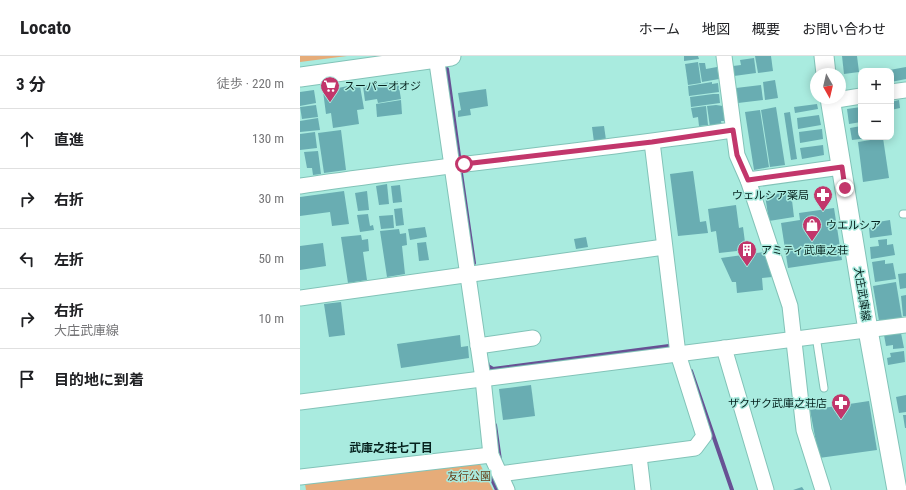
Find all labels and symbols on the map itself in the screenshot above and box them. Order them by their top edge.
north arrow [810,68,846,104]
supermarket icon: スーパーオオジ [319,75,341,103]
place label: スーパーオオジ [344,80,421,93]
route start [455,155,473,173]
route end [836,179,854,197]
pharmacy icon: ウェルシア薬局 [812,184,834,212]
place label: ウェルシア薬局 [732,189,809,202]
shop icon: ウエルシア [801,214,823,242]
place label: ウエルシア [826,219,881,232]
building icon: アミティ武庫之荘 [736,239,758,267]
place label: アミティ武庫之荘 [761,244,848,257]
street label: 大庄武庫線 [851,266,873,322]
pharmacy icon: ザクザク武庫之荘店 [830,392,852,420]
place label: ザクザク武庫之荘店 [728,397,827,410]
district label: 武庫之荘七丁目 [349,441,433,455]
park label: 友行公園 [447,470,491,483]

